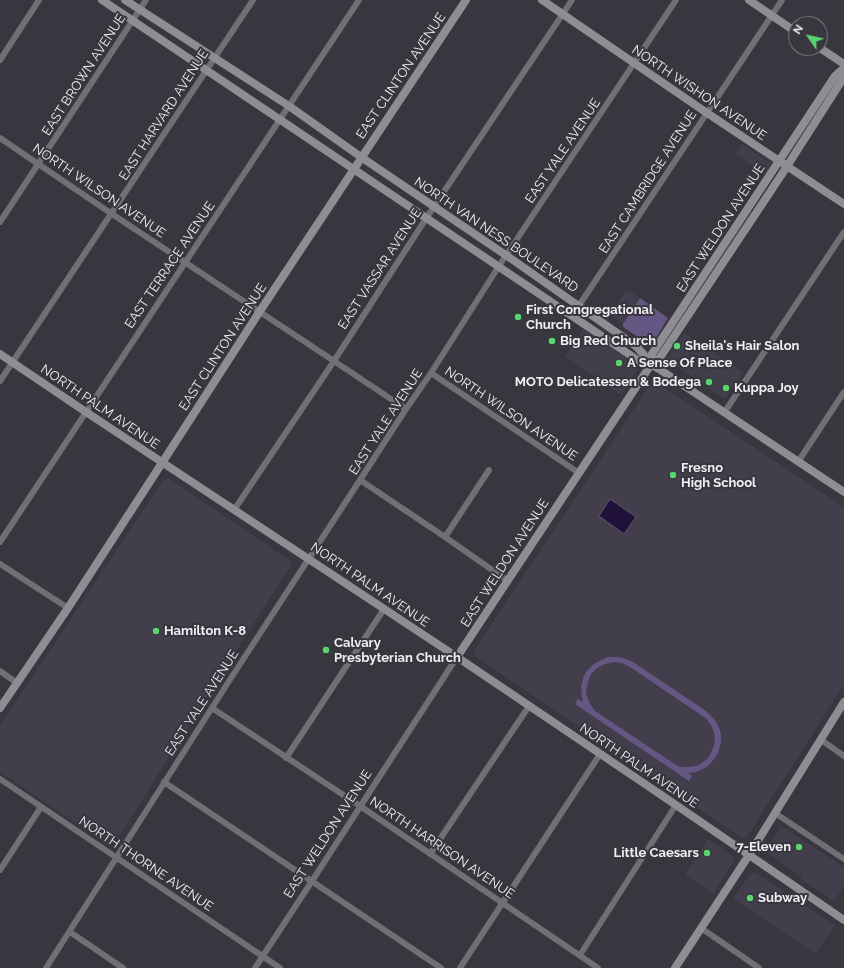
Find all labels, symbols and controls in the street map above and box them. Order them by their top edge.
street label: EAST CLINTON AVENUE [353,10,449,142]
street label: EAST BROWN AVENUE [39,11,129,139]
north arrow [788,16,828,56]
text: N [791,22,806,37]
street label: NORTH WISHON AVENUE [629,42,769,144]
street label: EAST HARVARD AVENUE [116,47,212,183]
street label: EAST YALE AVENUE [522,96,604,206]
street label: EAST CAMBRIDGE AVENUE [596,108,700,256]
street label: NORTH WILSON AVENUE [30,141,168,241]
street label: EAST WELDON AVENUE [674,161,768,295]
street label: NORTH VAN NESS BOULEVARD [411,174,581,296]
street label: EAST TERRACE AVENUE [122,199,218,331]
street label: EAST VASSAR AVENUE [335,206,425,332]
street label: EAST CLINTON AVENUE [176,280,270,414]
place label: First Congregational Church [526,302,653,333]
marker: First Congregational Church [513,312,523,322]
place label: Big Red Church [560,333,656,349]
marker: Big Red Church [547,336,557,346]
place label: Sheila's Hair Salon [685,338,799,354]
marker: Sheila's Hair Salon [672,341,682,351]
place label: A Sense Of Place [627,355,732,371]
marker: A Sense Of Place [614,358,624,368]
street label: NORTH PALM AVENUE [38,361,162,453]
street label: NORTH WILSON AVENUE [442,364,580,464]
street label: EAST YALE AVENUE [346,366,426,478]
place label: MOTO Delicatessen & Bodega [515,374,701,390]
marker: MOTO Delicatessen & Bodega [704,377,714,387]
place label: Kuppa Joy [734,380,799,396]
marker: Kuppa Joy [721,383,731,393]
place label: Fresno High School [681,460,756,491]
marker: Fresno High School [668,470,678,480]
street label: EAST WELDON AVENUE [458,496,552,630]
street label: NORTH PALM AVENUE [308,539,432,631]
place label: Hamilton K-8 [164,623,246,639]
marker: Hamilton K-8 [151,626,161,636]
place label: Calvary Presbyterian Church [334,635,461,666]
marker: Calvary Presbyterian Church [321,645,331,655]
street label: EAST YALE AVENUE [162,647,242,759]
street label: NORTH PALM AVENUE [577,720,701,812]
street label: EAST WELDON AVENUE [281,767,375,901]
street label: NORTH HARRISON AVENUE [367,794,517,902]
street label: NORTH THORNE AVENUE [76,813,216,915]
place label: 7-Eleven [736,839,791,855]
marker: 7-Eleven [794,842,804,852]
place label: Little Caesars [614,845,699,861]
marker: Little Caesars [702,848,712,858]
place label: Subway [758,890,807,906]
marker: Subway [745,893,755,903]

